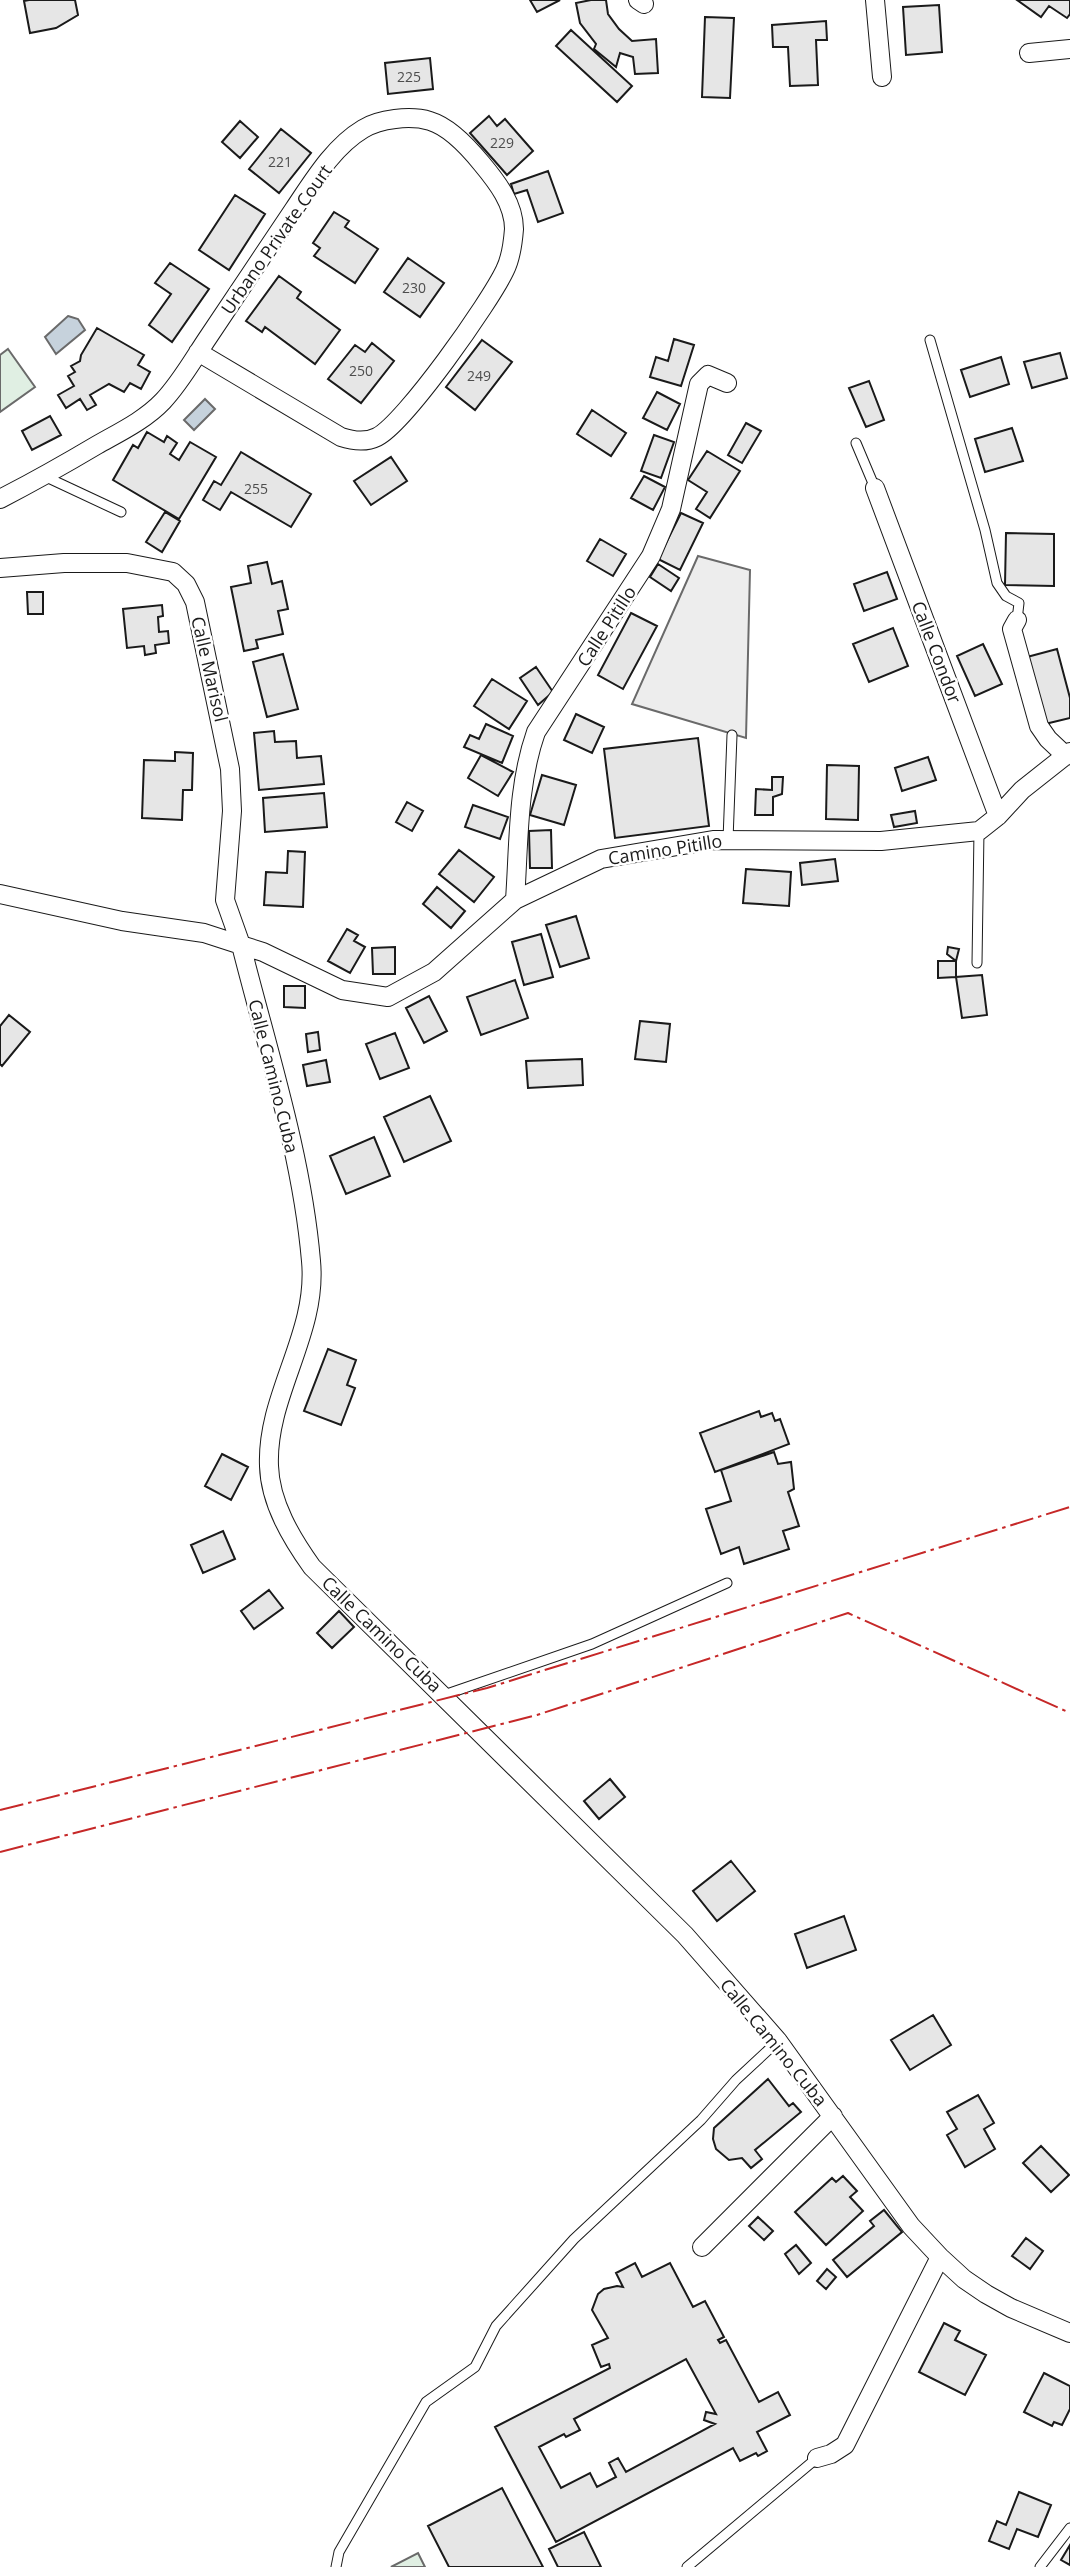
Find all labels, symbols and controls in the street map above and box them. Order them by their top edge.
house number: 225 [397,67,421,86]
house number: 229 [490,133,514,152]
house number: 221 [268,152,292,171]
street label: Urbano Private Court [215,159,337,319]
house number: 230 [402,278,426,297]
house number: 250 [349,361,373,380]
house number: 249 [467,366,491,385]
house number: 255 [244,479,268,498]
street label: Calle Pitillo [571,581,641,671]
street label: Calle Condor [907,597,968,707]
street label: Calle Marisol [186,614,234,724]
street label: Camino Pitillo [606,828,724,870]
street label: Calle Camino Cuba [243,997,305,1155]
street label: Calle Camino Cuba [317,1571,447,1697]
street label: Calle Camino Cuba [715,1973,833,2111]

